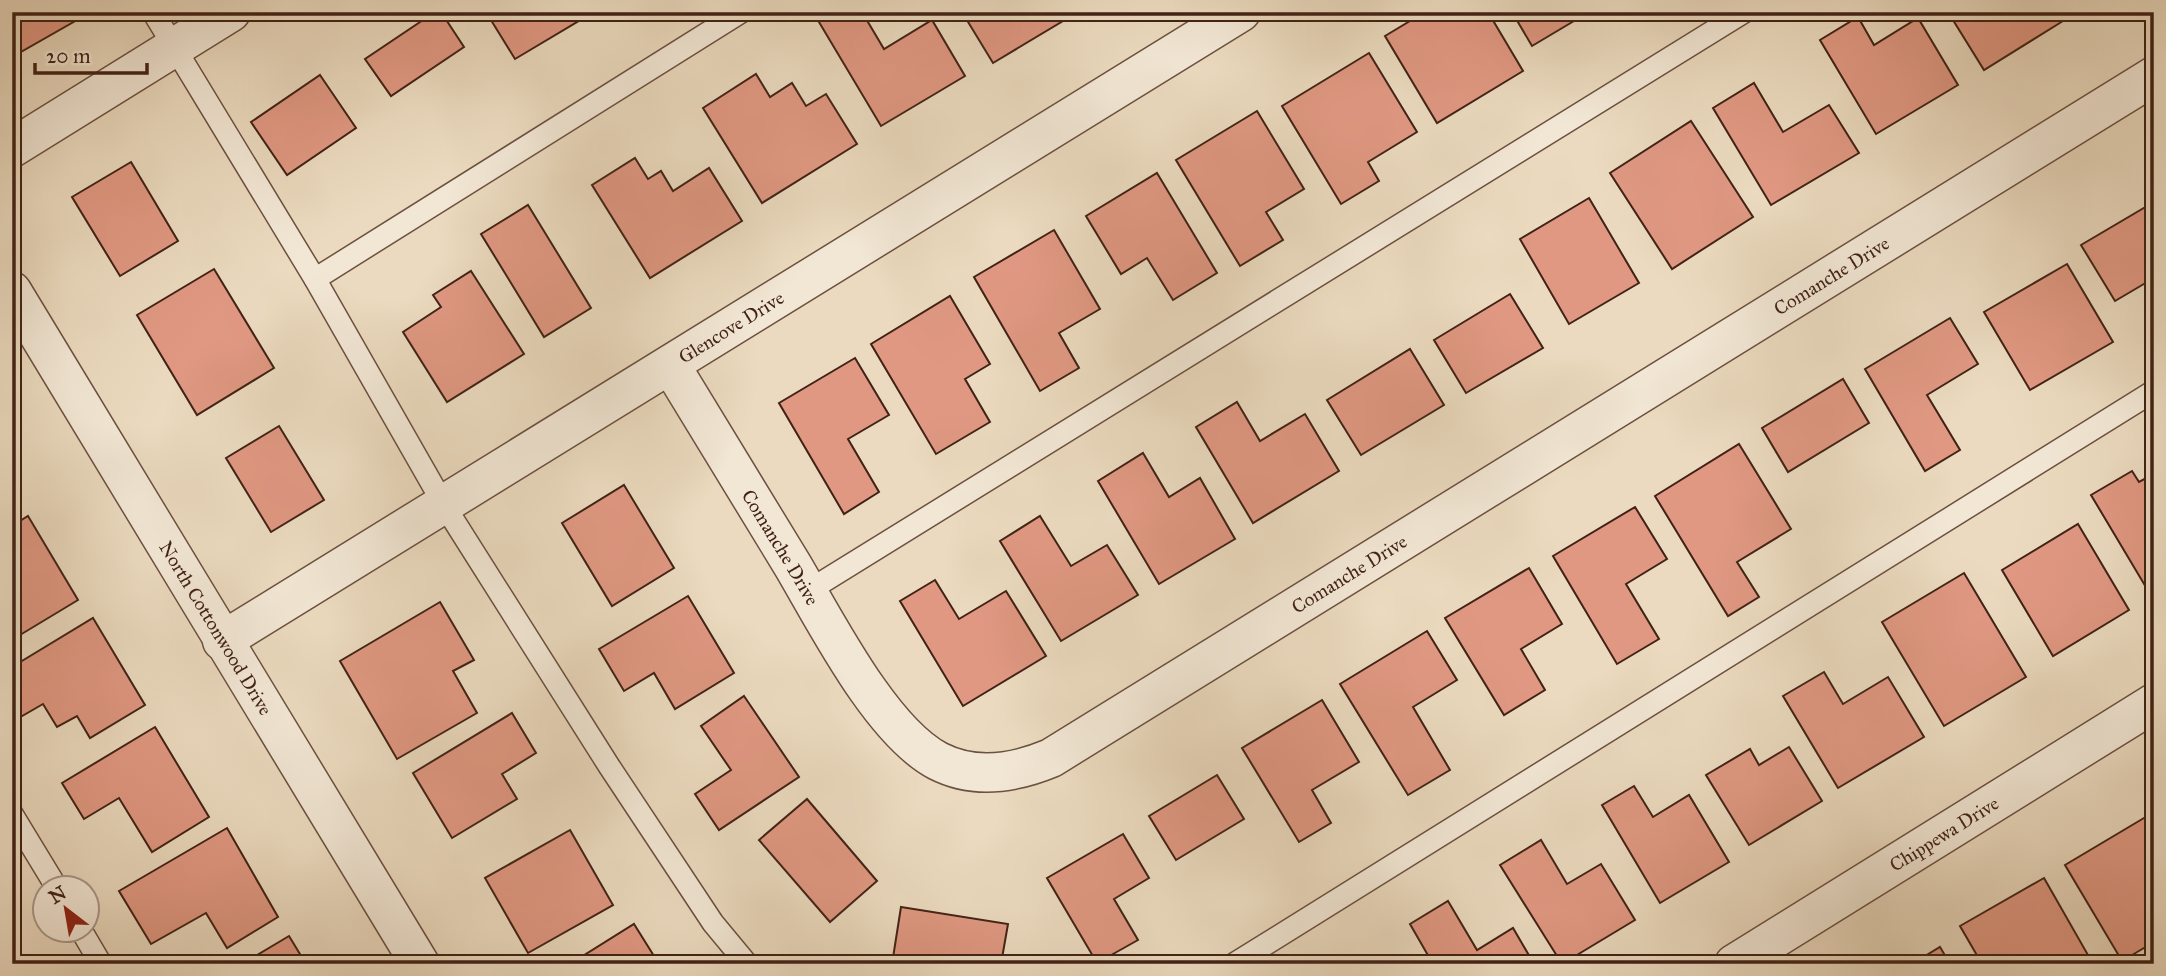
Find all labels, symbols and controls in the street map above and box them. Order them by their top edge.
scale bar [35,32,147,76]
text: 20 m [46,43,91,69]
street label: Comanche Drive [1769,231,1893,320]
street label: Glencove Drive [674,286,788,368]
street label: Comanche Drive [737,485,824,609]
street label: Comanche Drive [1287,529,1411,618]
street label: North Cottonwood Drive [155,537,278,719]
street label: Chippewa Drive [1885,791,2003,876]
north arrow [32,874,102,944]
text: N [45,881,70,909]

